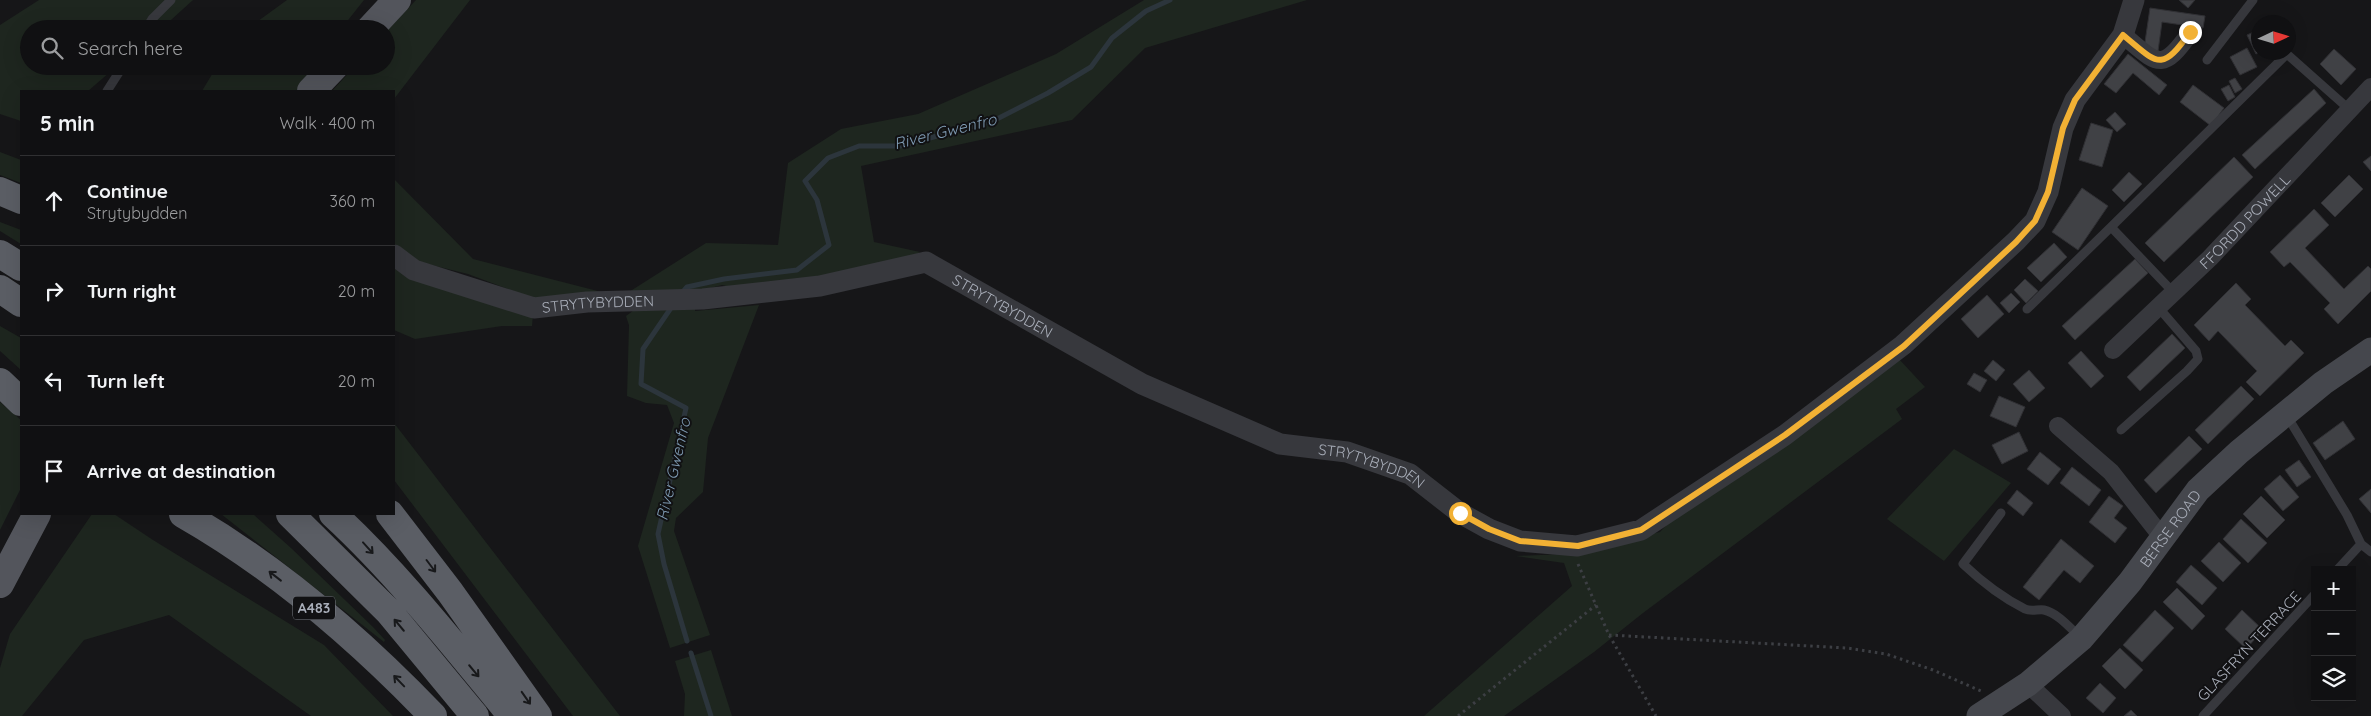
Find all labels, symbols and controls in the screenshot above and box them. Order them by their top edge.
north arrow [2251,15,2296,60]
search box [20,20,395,75]
route end [2179,21,2202,44]
icon: search [38,34,66,62]
text: Search here [78,36,183,60]
water label: River Gwenfro [892,108,1000,153]
text: 5 min [40,110,95,136]
text: Walk · 400 m [279,113,375,133]
street label: FFORDD POWELL [2195,170,2294,273]
text: Continue [87,179,168,203]
icon: ahead [40,187,68,215]
text: 360 m [330,191,375,211]
text: Strytybydden [87,203,188,223]
street label: STRYTYBYDDEN [949,270,1056,341]
icon: right [40,277,68,305]
text: Turn right [87,279,176,303]
text: 20 m [338,281,375,301]
street label: STRYTYBYDDEN [541,291,654,317]
icon: left [40,367,68,395]
text: Turn left [87,369,165,393]
text: 20 m [338,371,375,391]
water label: River Gwenfro [651,414,695,522]
street label: STRYTYBYDDEN [1317,439,1429,492]
icon: arrive [40,457,68,485]
text: Arrive at destination [87,459,276,483]
street label: BERSE ROAD [2135,486,2205,571]
route start [1449,502,1472,525]
one-way arrow [362,541,374,554]
one-way arrow [425,559,436,572]
map controls [2311,566,2356,701]
button: + [2311,566,2356,611]
one-way arrow [269,571,282,582]
street label: GLASFRYN TERRACE [2193,587,2305,705]
road number: A483 [293,596,335,620]
button: − [2311,611,2356,656]
one-way arrow [394,618,405,631]
button: layers [2311,656,2356,701]
one-way arrow [469,664,480,677]
one-way arrow [393,675,405,687]
one-way arrow [521,691,531,705]

